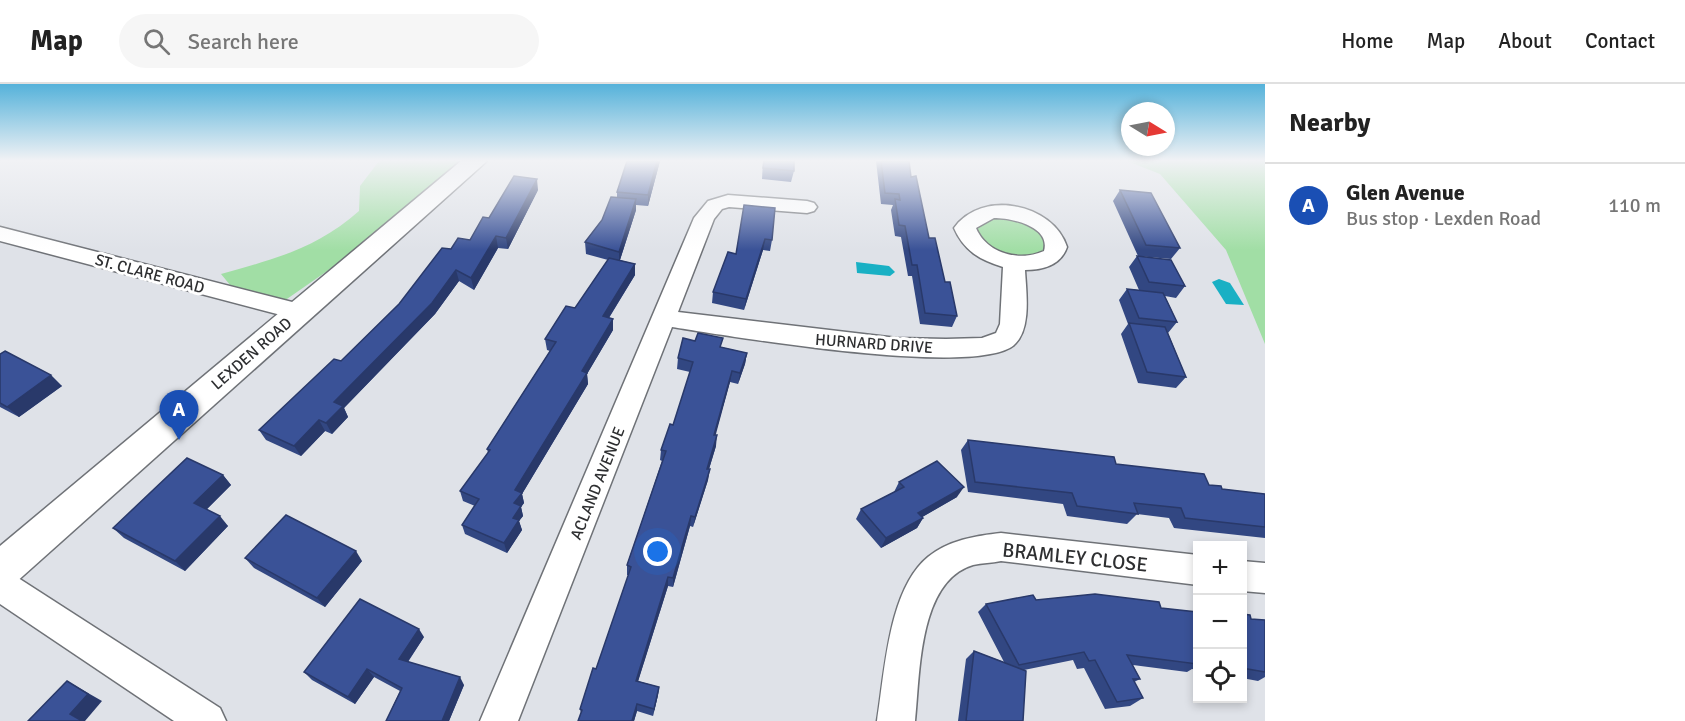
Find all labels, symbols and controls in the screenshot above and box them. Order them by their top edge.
search box [119,14,539,68]
text: Map [30,24,83,58]
icon: search [140,25,173,58]
text: Search here [188,28,299,55]
text: Home [1341,28,1394,54]
text: Map [1427,28,1465,54]
text: About [1498,28,1552,54]
text: Contact [1585,28,1655,54]
north arrow [1121,102,1175,156]
text: Nearby [1289,107,1370,139]
text: Glen Avenue [1346,179,1465,206]
text: A [1302,193,1315,218]
text: 110 m [1608,193,1661,218]
text: Bus stop · Lexden Road [1346,206,1541,231]
street label: ST. CLARE ROAD [93,250,207,298]
street label: LEXDEN ROAD [207,313,296,394]
street label: HURNARD DRIVE [814,330,934,358]
pin: A [160,390,198,440]
street label: ACLAND AVENUE [566,424,630,543]
your location [643,537,672,566]
street label: BRAMLEY CLOSE [1001,537,1149,578]
map controls [1193,541,1247,703]
button: + [1193,541,1247,595]
button: − [1193,595,1247,649]
button: locate [1193,649,1247,703]

